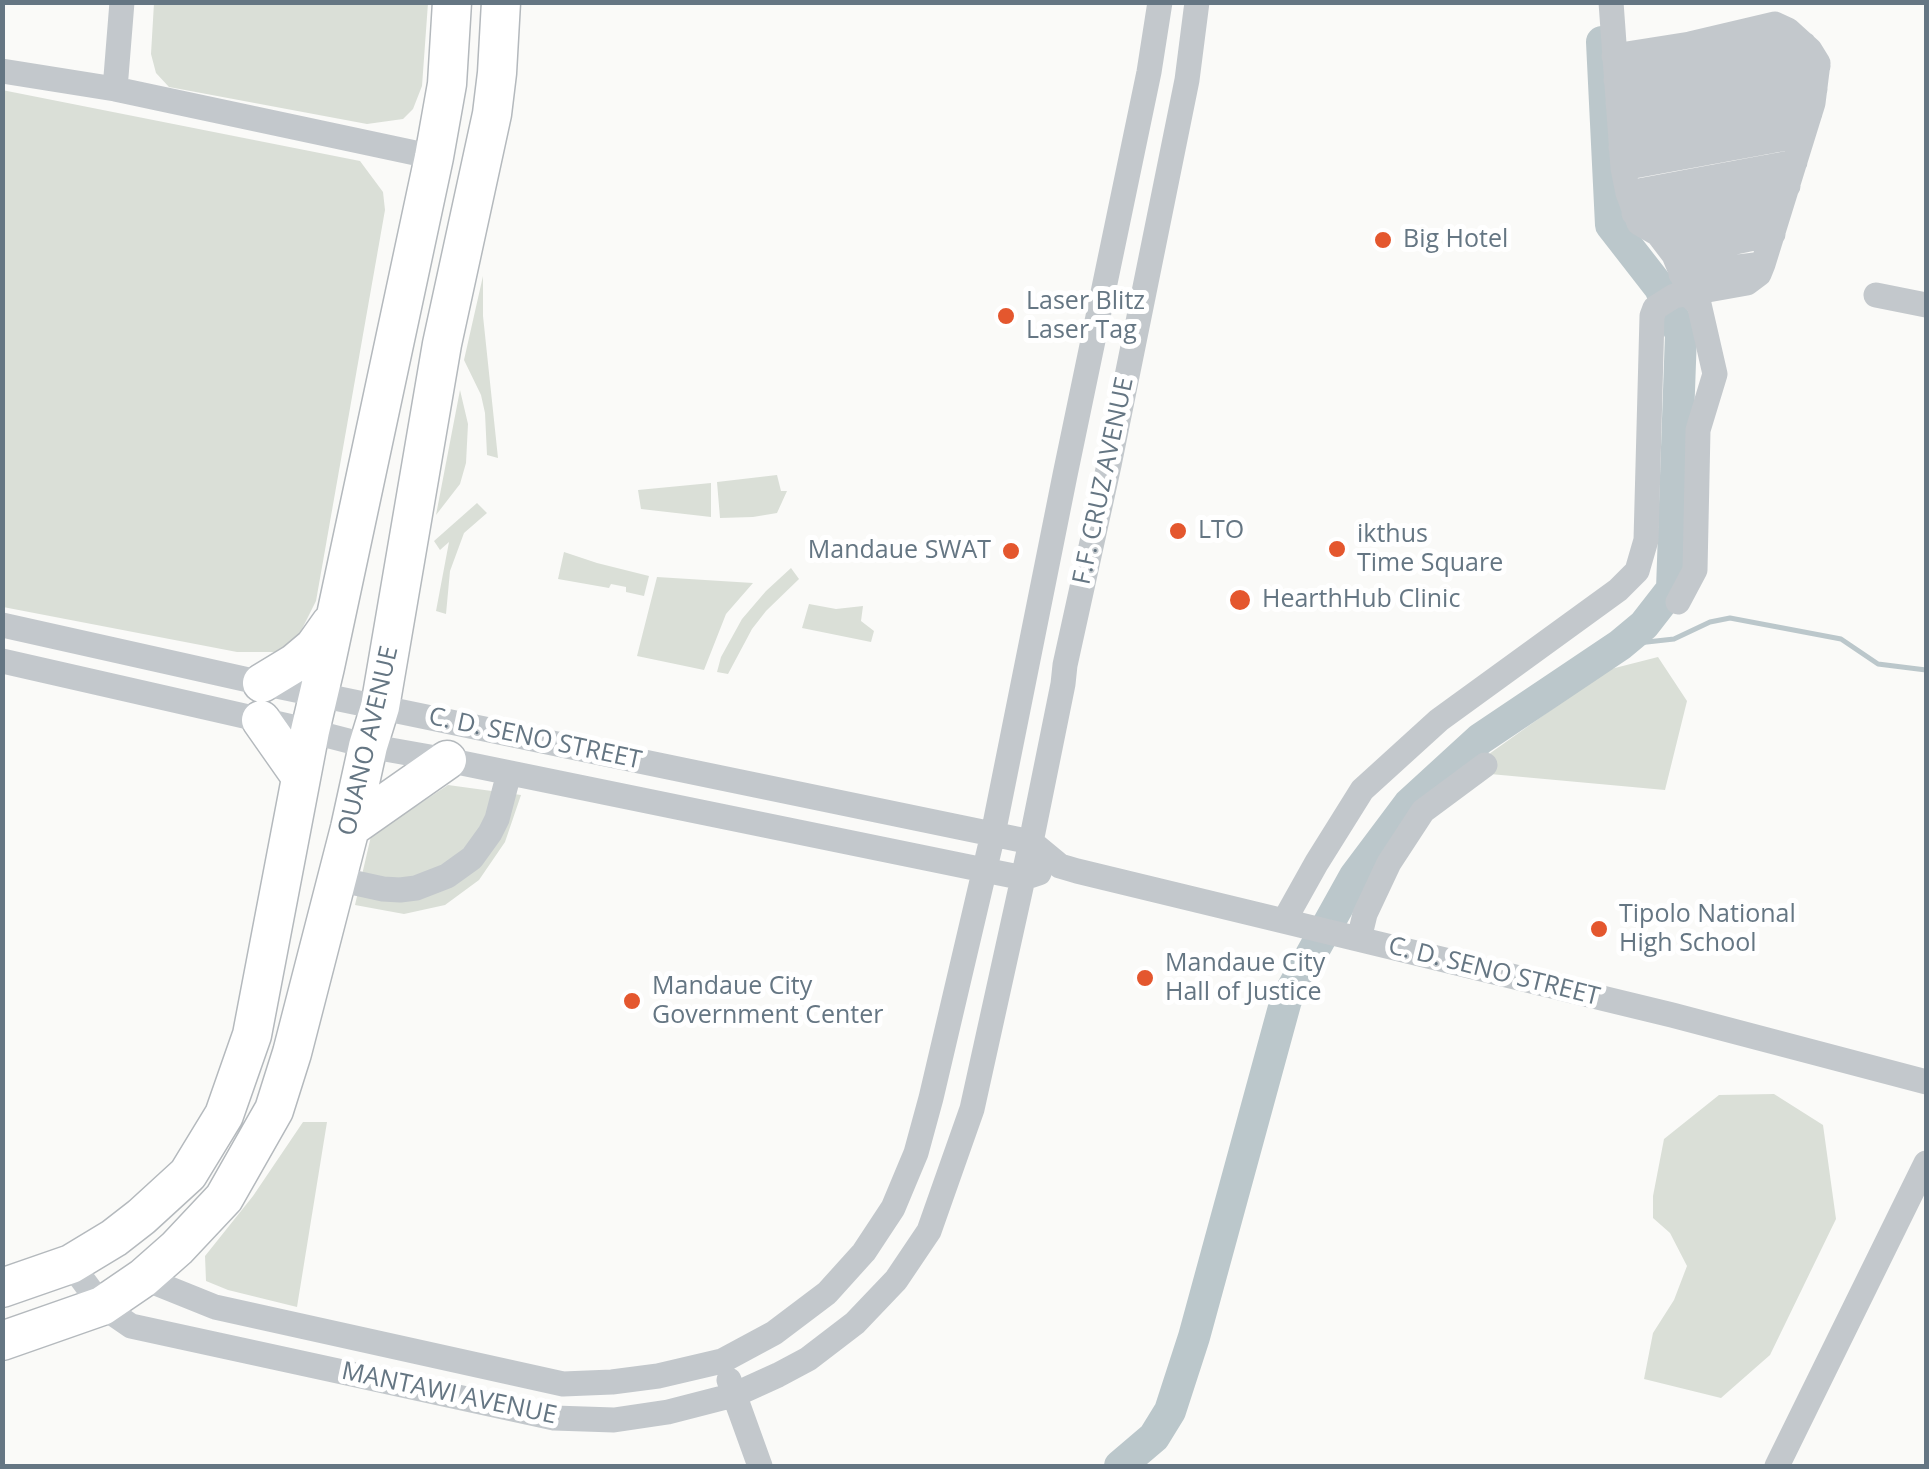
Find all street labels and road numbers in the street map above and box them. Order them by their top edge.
street label: F.F. CRUZ AVENUE [1067,375,1141,587]
street label: OUANO AVENUE [333,643,405,839]
street label: C. D. SENO STREET [426,702,644,776]
street label: C. D. SENO STREET [1385,931,1603,1013]
street label: MANTAWI AVENUE [339,1357,559,1431]

